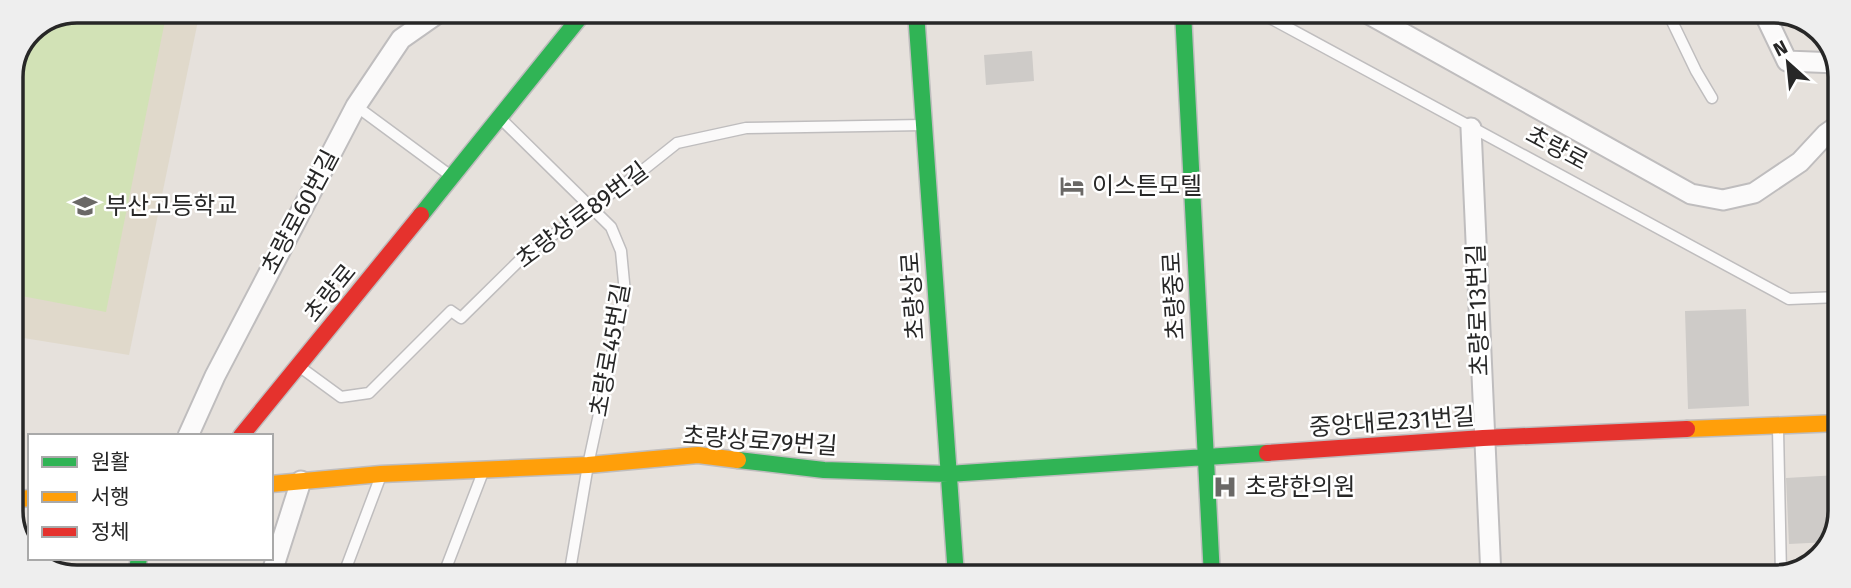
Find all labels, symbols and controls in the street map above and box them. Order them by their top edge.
north arrow [1753,28,1823,98]
text: N [1770,35,1791,61]
street label: 초량로 [1521,120,1593,176]
street label: 초량로60번길 [256,145,344,279]
street label: 초량상로89번길 [511,156,653,274]
hotel icon: 이스튼모텔 [1058,172,1086,200]
place label: 이스튼모텔 [1092,172,1202,200]
school or university icon: 부산고등학교 [71,192,99,220]
place label: 부산고등학교 [105,192,237,220]
street label: 초량로13번길 [1462,243,1494,377]
street label: 초량상로 [896,251,930,341]
street label: 초량중로 [1158,251,1190,341]
street label: 초량로 [298,258,362,328]
street label: 초량로45번길 [584,281,636,419]
street label: 중앙대로231번길 [1308,402,1476,442]
street label: 초량상로79번길 [682,422,838,460]
legend [28,434,273,560]
text: 원활 [91,449,130,475]
hospital icon: 초량한의원 [1211,473,1239,501]
place label: 초량한의원 [1245,473,1355,501]
text: 서행 [91,484,130,510]
text: 정체 [91,519,130,545]

